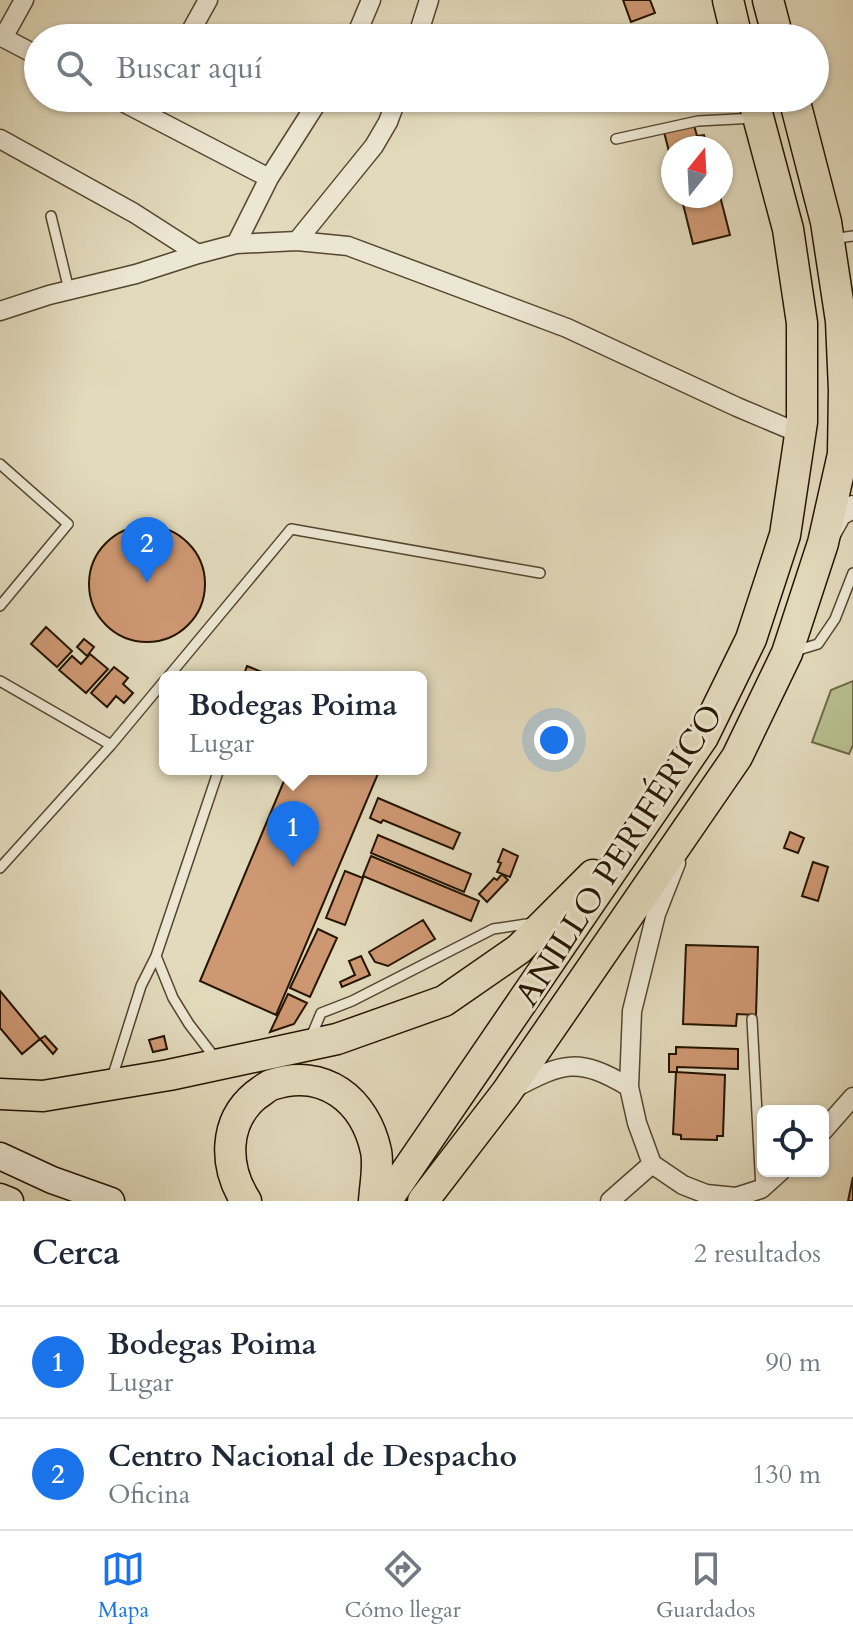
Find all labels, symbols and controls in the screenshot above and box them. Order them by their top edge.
search box [24,24,829,112]
icon: search [52,46,96,90]
text: Buscar aquí [116,48,262,89]
north arrow [661,136,733,208]
pin: 2 [121,517,173,583]
popup [159,671,427,775]
text: Bodegas Poima [189,685,397,726]
street label: ANILLO PERIFÉRICO [504,695,734,1015]
your location [534,720,574,760]
text: Lugar [189,726,254,761]
pin: 1 [267,801,319,867]
map controls [757,1105,829,1177]
button: locate [757,1105,829,1177]
text: Cerca [32,1230,120,1276]
text: 2 resultados [694,1236,821,1271]
text: Bodegas Poima [108,1324,317,1365]
text: 1 [51,1345,65,1380]
text: 90 m [765,1345,821,1380]
text: Lugar [108,1365,173,1400]
text: Centro Nacional de Despacho [108,1436,517,1477]
text: 2 [51,1457,65,1492]
text: 130 m [752,1457,821,1492]
text: Oficina [108,1477,190,1512]
tab: Mapa [98,1547,149,1625]
tab: Cómo llegar [345,1547,461,1625]
tab: Guardados [656,1547,755,1625]

